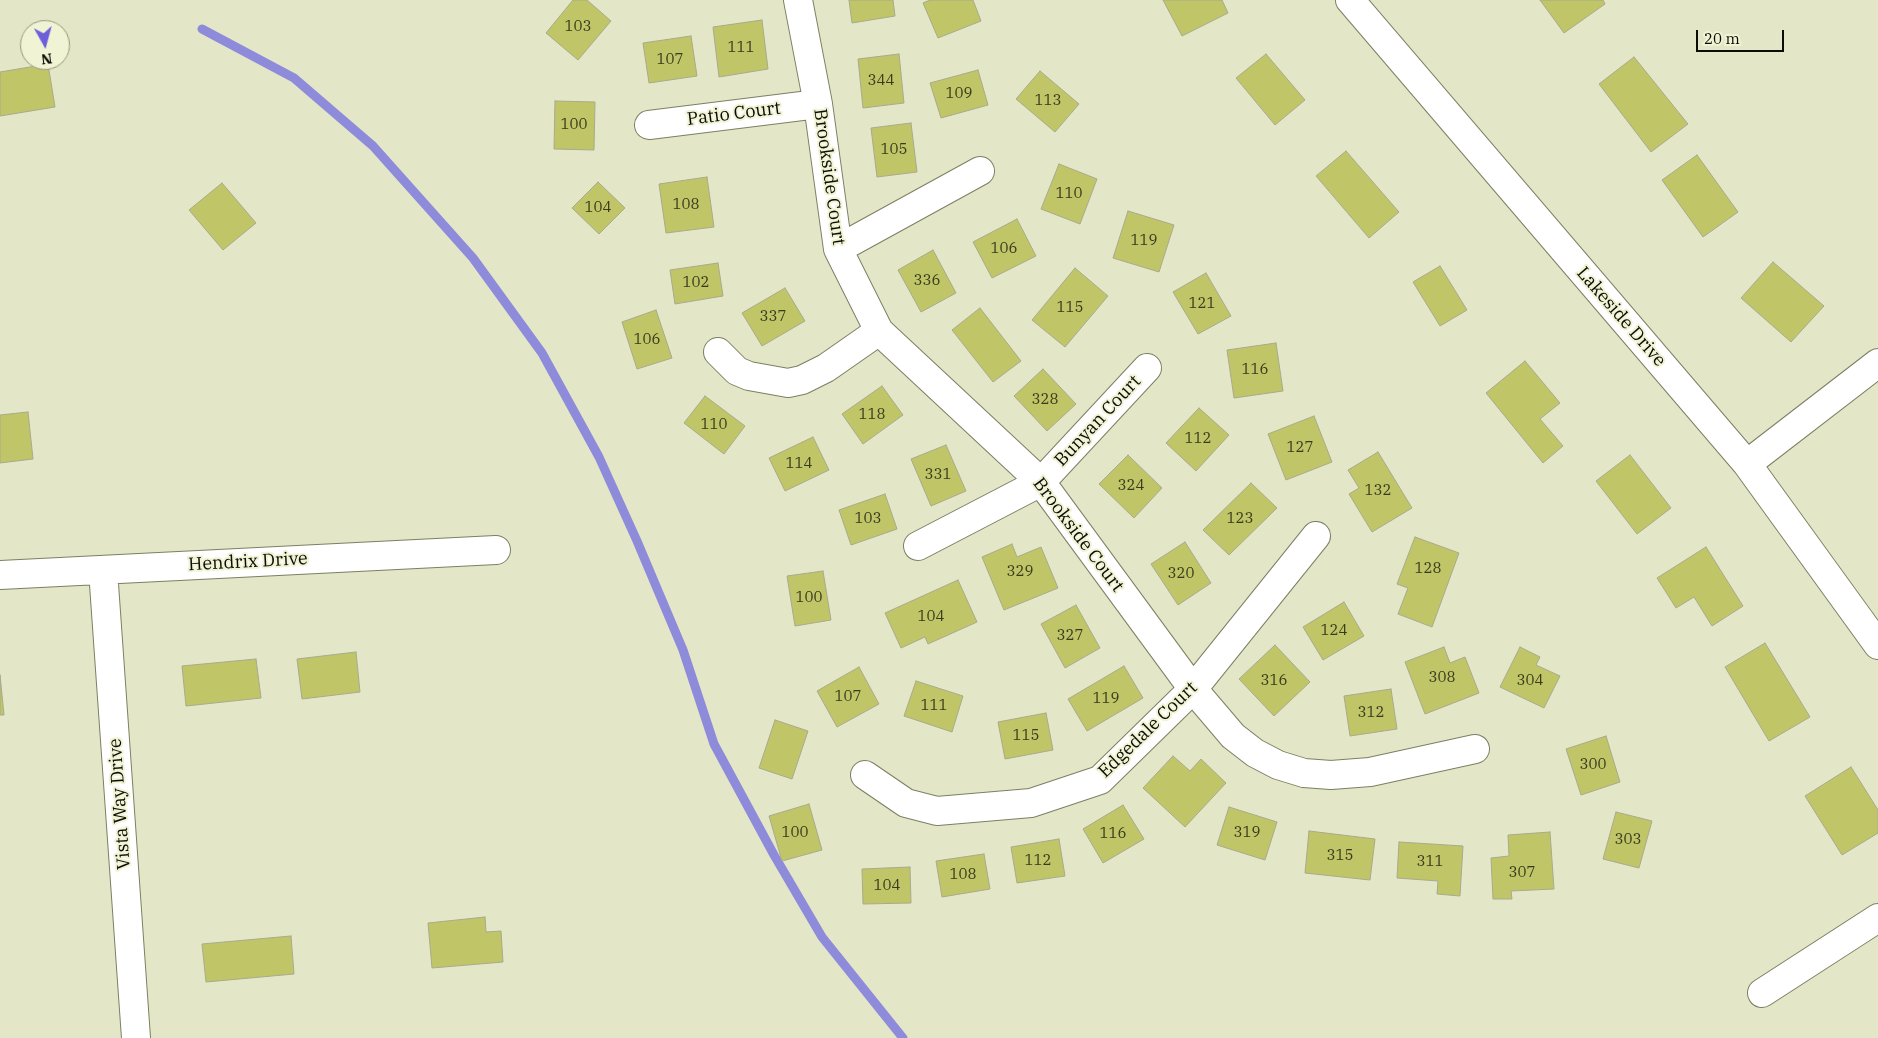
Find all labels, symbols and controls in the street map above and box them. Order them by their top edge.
house number: 103 [565,18,591,36]
north arrow [20,20,70,70]
scale bar [1698,20,1786,52]
text: 20 m [1704,29,1740,48]
house number: 111 [728,39,754,57]
text: N [40,49,53,69]
house number: 107 [657,51,683,69]
house number: 344 [868,72,894,90]
house number: 109 [946,85,972,103]
house number: 113 [1035,92,1061,110]
street label: Patio Court [686,98,782,130]
street label: Brookside Court [809,107,849,247]
house number: 100 [561,116,587,134]
house number: 105 [881,141,907,159]
house number: 110 [1056,185,1082,203]
house number: 108 [673,196,699,214]
house number: 104 [585,199,611,217]
house number: 119 [1131,232,1157,250]
house number: 106 [991,240,1017,258]
street label: Lakeside Drive [1572,263,1670,371]
house number: 336 [914,272,940,290]
house number: 102 [683,274,709,292]
house number: 121 [1189,295,1215,313]
house number: 115 [1057,299,1083,317]
house number: 337 [760,308,786,326]
house number: 106 [634,331,660,349]
house number: 116 [1242,361,1268,379]
street label: Bunyan Court [1050,371,1146,471]
house number: 328 [1032,391,1058,409]
house number: 118 [859,406,885,424]
house number: 110 [701,416,727,434]
house number: 112 [1185,430,1211,448]
house number: 127 [1287,439,1313,457]
house number: 114 [786,455,812,473]
house number: 331 [925,466,951,484]
street label: Brookside Court [1028,474,1128,596]
house number: 324 [1118,477,1144,495]
house number: 132 [1365,482,1391,500]
house number: 103 [855,510,881,528]
house number: 123 [1227,510,1253,528]
street label: Hendrix Drive [188,548,308,576]
house number: 128 [1415,560,1441,578]
house number: 329 [1007,563,1033,581]
house number: 320 [1168,565,1194,583]
house number: 100 [796,589,822,607]
house number: 104 [918,608,944,626]
house number: 124 [1321,622,1347,640]
house number: 327 [1057,627,1083,645]
house number: 308 [1429,669,1455,687]
house number: 316 [1261,672,1287,690]
house number: 304 [1517,672,1543,690]
street label: Edgedale Court [1094,677,1202,783]
house number: 107 [835,688,861,706]
house number: 119 [1093,690,1119,708]
house number: 111 [921,697,947,715]
house number: 312 [1358,704,1384,722]
house number: 115 [1013,727,1039,745]
street label: Vista Way Drive [105,738,135,870]
house number: 300 [1580,756,1606,774]
house number: 100 [782,824,808,842]
house number: 319 [1234,824,1260,842]
house number: 116 [1100,825,1126,843]
house number: 303 [1615,831,1641,849]
house number: 315 [1327,847,1353,865]
house number: 112 [1025,852,1051,870]
house number: 311 [1417,853,1443,871]
house number: 307 [1509,864,1535,882]
house number: 108 [950,866,976,884]
house number: 104 [874,877,900,895]

